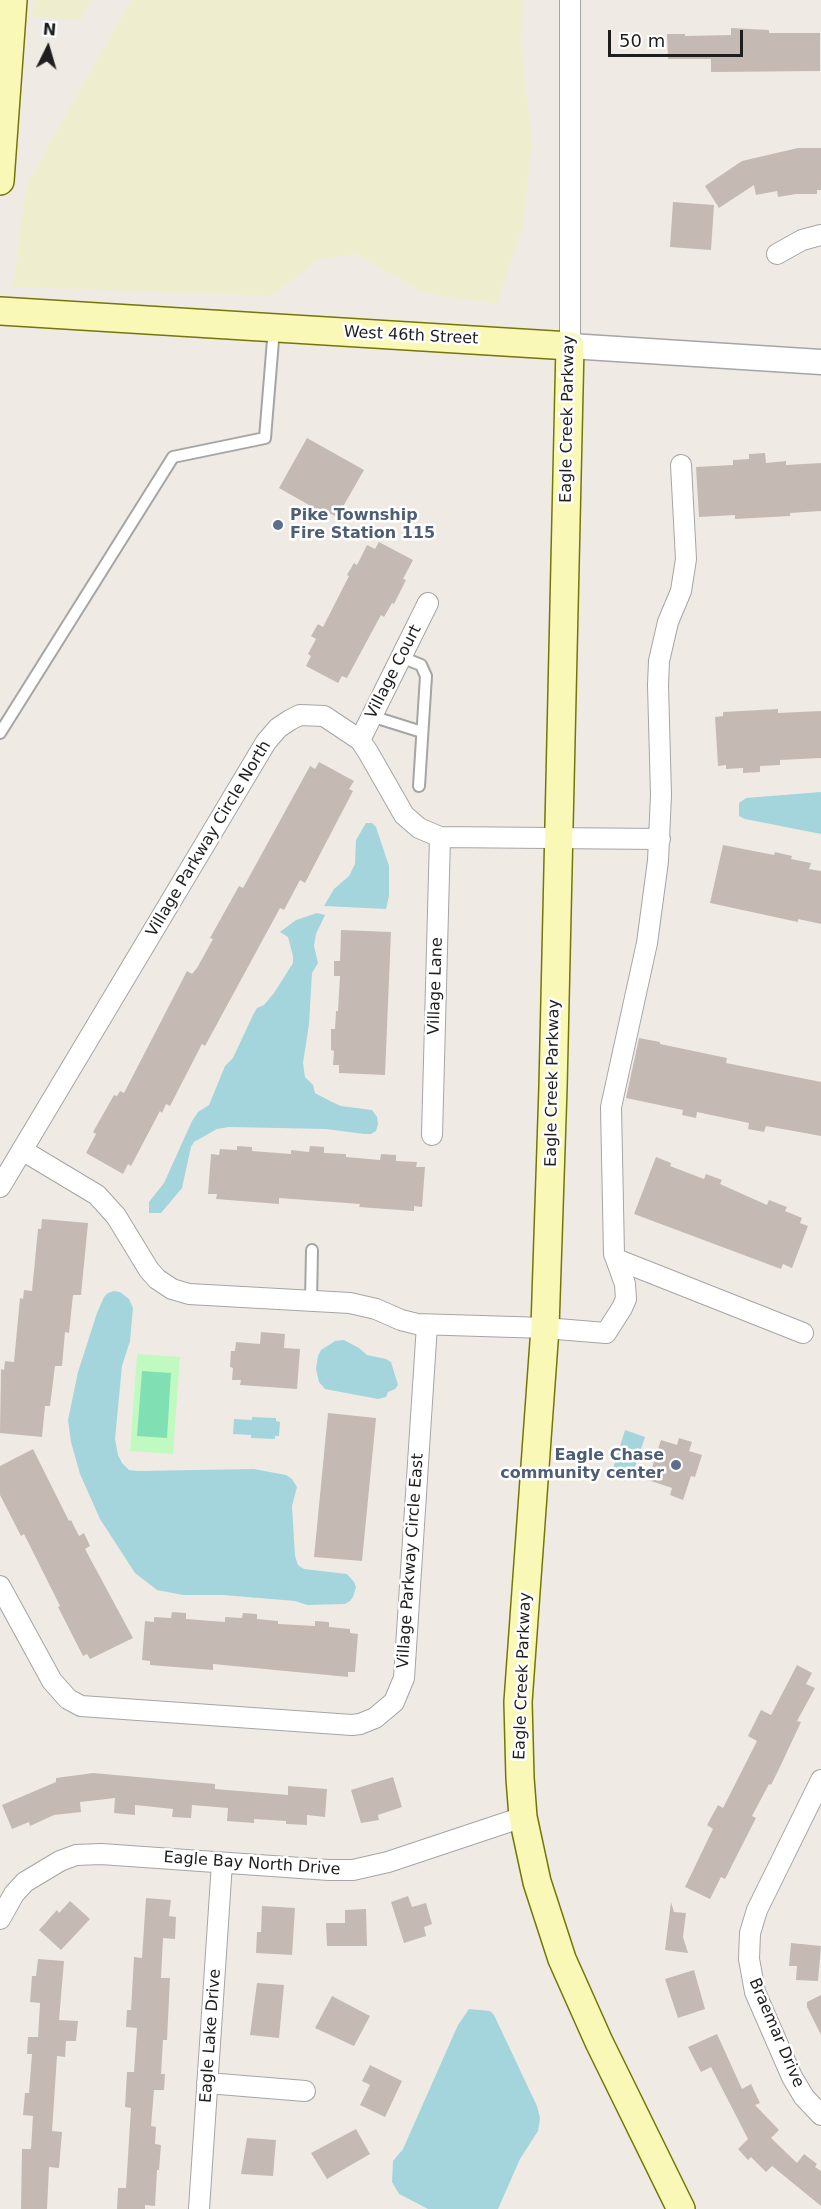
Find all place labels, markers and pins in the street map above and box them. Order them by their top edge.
place label: Pike Township Fire Station 115 [290,506,435,544]
marker: Pike Township Fire Station 115 [271,518,285,532]
place label: Eagle Chase community center [500,1446,664,1484]
marker: Eagle Chase community center [669,1458,683,1472]

